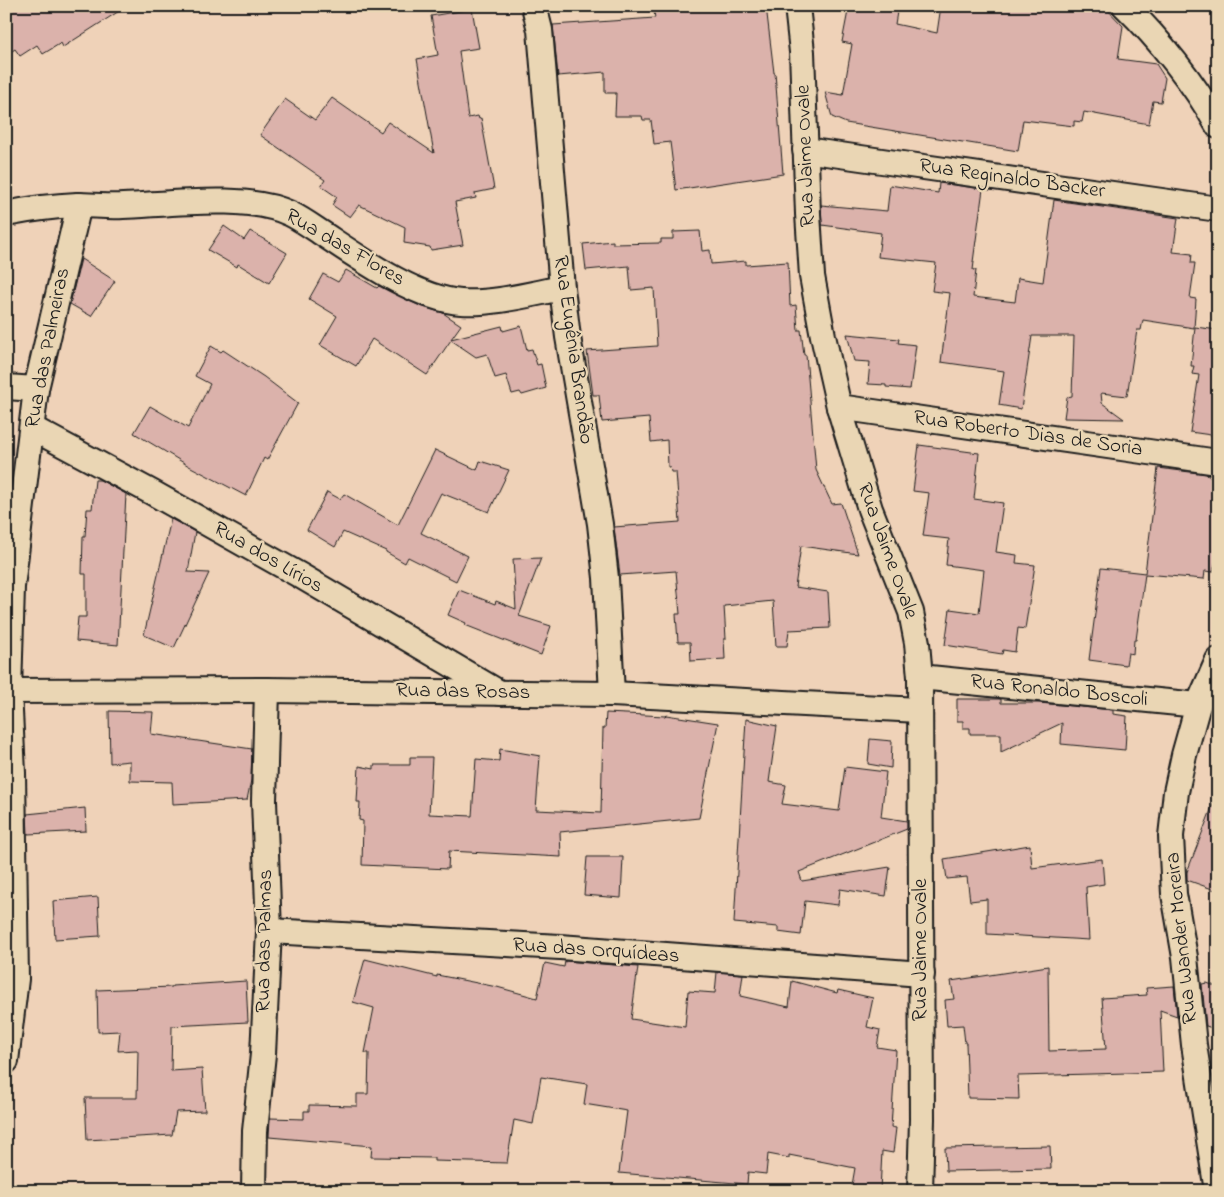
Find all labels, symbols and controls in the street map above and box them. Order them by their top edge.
street label: Rua Jaime Ovale [788,84,823,228]
street label: Rua Reginaldo Backer [917,151,1107,209]
street label: Rua das Flores [280,202,410,294]
street label: Rua Eugênia Brandão [543,254,601,447]
street label: Rua das Palmeiras [18,265,78,431]
street label: Rua Roberto Dias de Soria [911,403,1145,465]
street label: Rua Jaime Ovale [849,479,926,624]
street label: Rua dos Lírios [208,514,328,602]
street label: Rua Ronaldo Boscoli [969,667,1149,715]
street label: Rua das Rosas [396,676,530,708]
street label: Rua Wander Moreira [1158,851,1206,1025]
street label: Rua das Palmas [249,869,281,1013]
street label: Rua Jaime Ovale [906,878,936,1021]
street label: Rua das Orquídeas [512,930,680,972]

